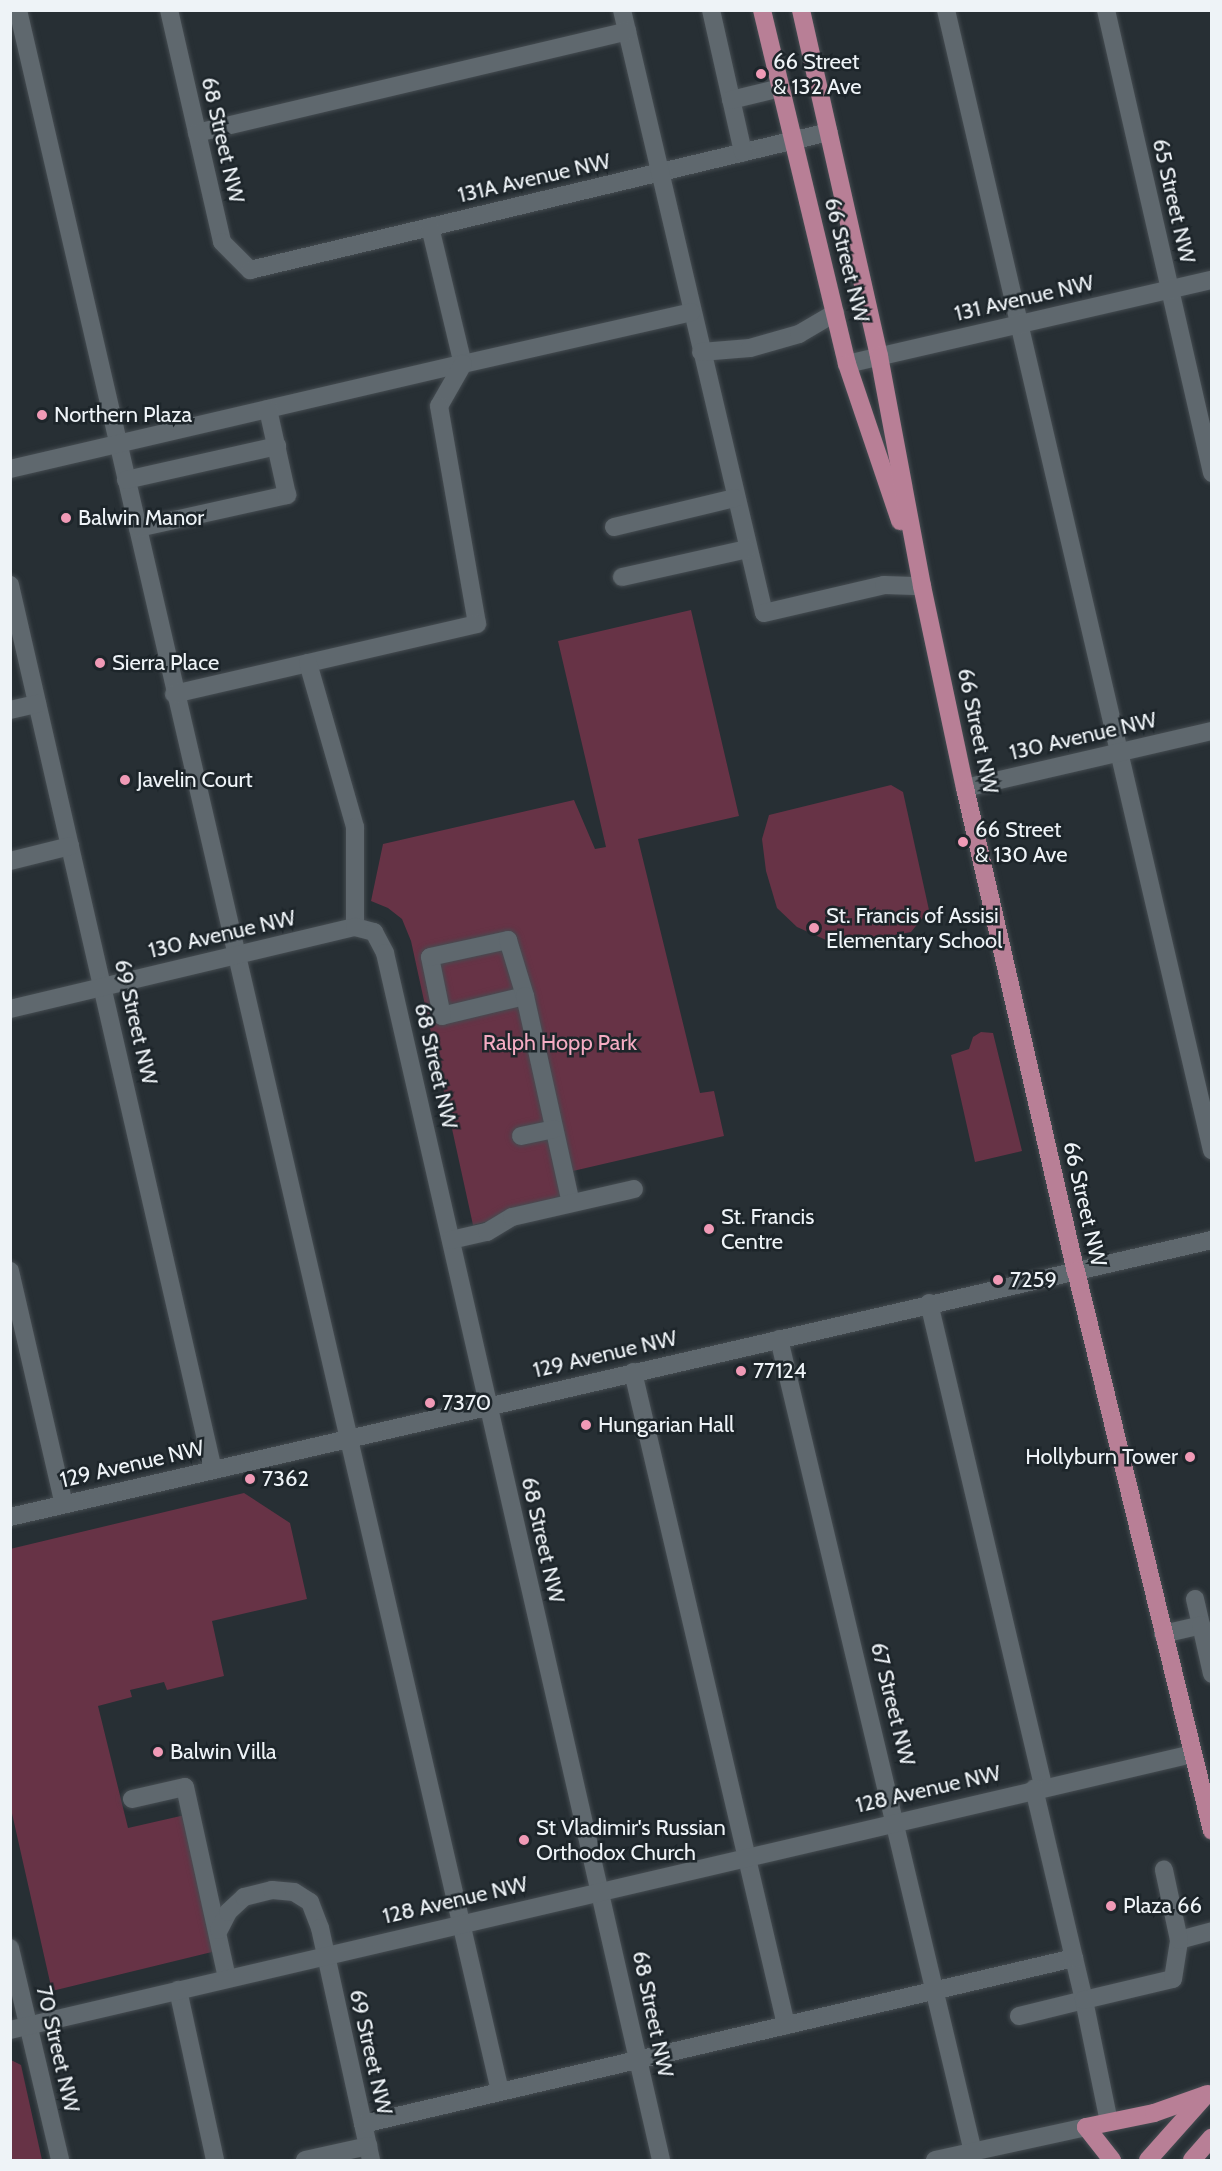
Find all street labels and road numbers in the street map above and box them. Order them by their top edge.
street label: 68 Street NW [196,74,250,206]
street label: 65 Street NW [1147,136,1201,266]
street label: 131A Avenue NW [455,148,613,208]
street label: 66 Street NW [819,195,875,325]
street label: 131 Avenue NW [952,269,1096,327]
street label: 66 Street NW [952,666,1004,796]
street label: 130 Avenue NW [1007,706,1159,766]
street label: 130 Avenue NW [146,904,298,964]
street label: 69 Street NW [109,957,163,1087]
street label: 68 Street NW [409,1000,463,1132]
street label: 66 Street NW [1058,1139,1112,1269]
street label: 129 Avenue NW [530,1325,680,1383]
street label: 129 Avenue NW [57,1435,207,1493]
street label: 68 Street NW [516,1474,570,1606]
street label: 67 Street NW [865,1640,921,1768]
street label: 128 Avenue NW [853,1759,1003,1819]
street label: 128 Avenue NW [380,1870,530,1930]
street label: 68 Street NW [627,1948,679,2080]
street label: 70 Street NW [31,1983,85,2115]
street label: 69 Street NW [344,1987,398,2117]

